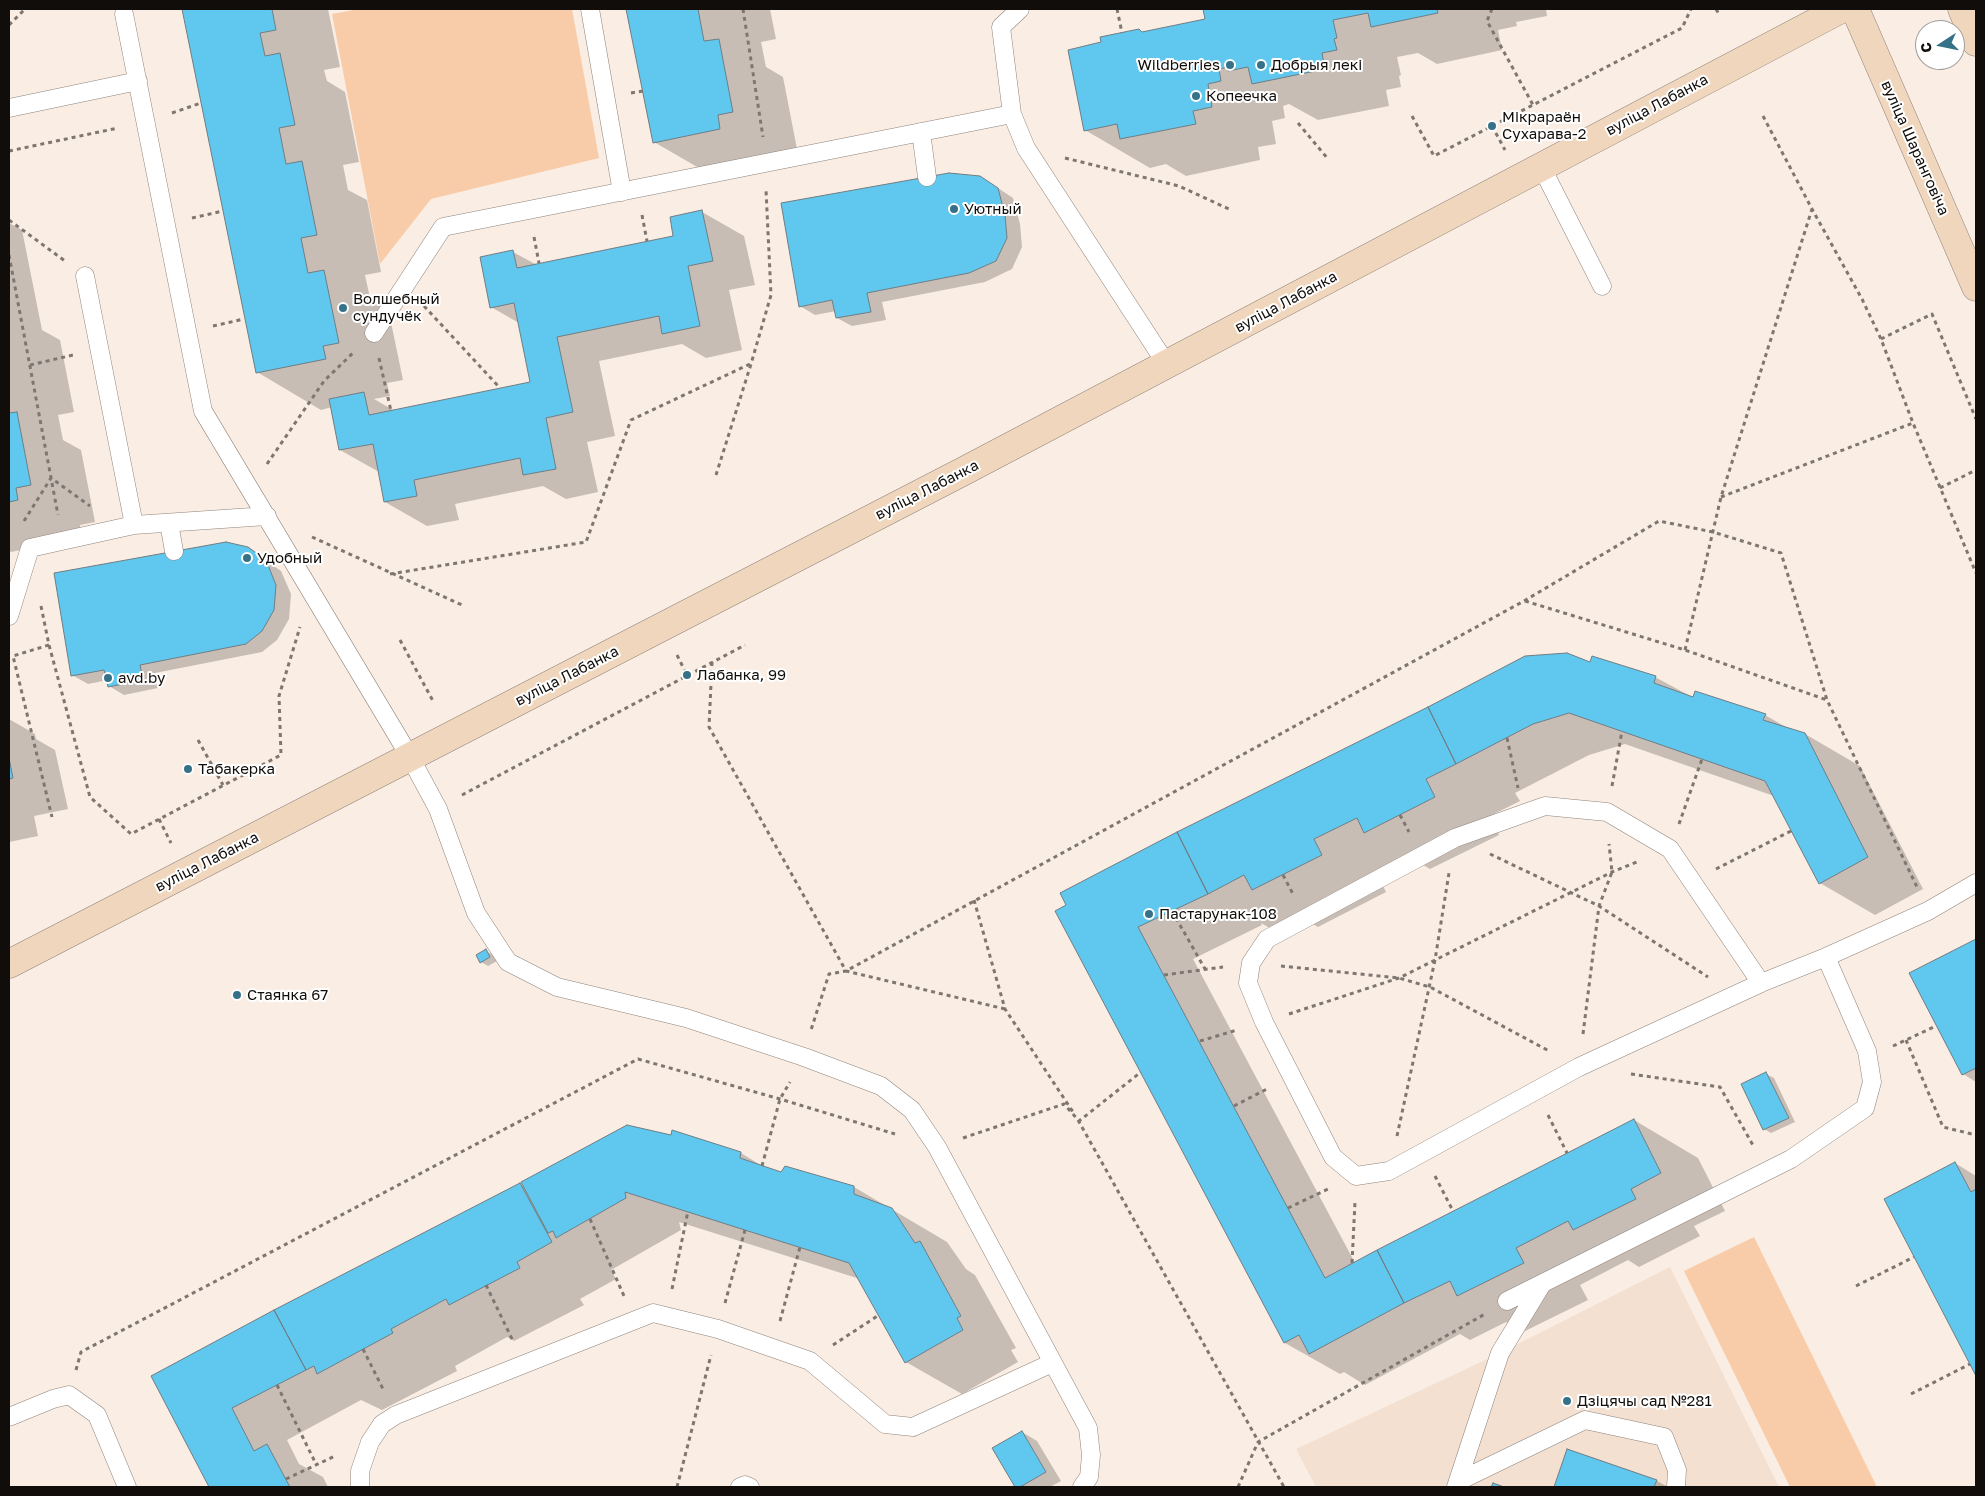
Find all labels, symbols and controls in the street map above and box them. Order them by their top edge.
north arrow [1915,20,1965,70]
text: С [1916,41,1935,54]
place label: Wildberries [1137,56,1220,74]
place label: Добрыя лекі [1271,56,1362,74]
marker: Wildberries [1224,59,1236,71]
marker: Добрыя лекі [1255,59,1267,71]
street label: вуліца Лабанка [1603,70,1711,140]
street label: вуліца Шаранговіча [1877,78,1953,218]
place label: Копеечка [1206,87,1277,105]
marker: Копеечка [1190,90,1202,102]
place label: Мікрараён Сухарава-2 [1502,108,1586,143]
marker: Мікрараён Сухарава-2 [1486,120,1498,132]
place label: Уютный [964,200,1022,218]
marker: Уютный [948,203,960,215]
street label: вуліца Лабанка [1232,267,1340,337]
place label: Волшебный сундучёк [353,290,440,325]
marker: Волшебный сундучёк [337,302,349,314]
street label: вуліца Лабанка [872,456,982,524]
place label: Удобный [257,549,322,567]
marker: Удобный [241,552,253,564]
street label: вуліца Лабанка [512,642,622,710]
place label: Лабанка, 99 [697,666,786,684]
place label: avd.by [118,669,165,687]
marker: Лабанка, 99 [681,669,693,681]
marker: avd.by [102,672,114,684]
place label: Табакерка [198,760,275,778]
marker: Табакерка [182,763,194,775]
street label: вуліца Лабанка [152,828,262,896]
place label: Пастарунак-108 [1159,905,1277,923]
marker: Пастарунак-108 [1143,908,1155,920]
place label: Стаянка 67 [247,986,328,1004]
marker: Стаянка 67 [231,989,243,1001]
place label: Дзіцячы сад №281 [1577,1392,1712,1410]
marker: Дзіцячы сад №281 [1561,1395,1573,1407]

